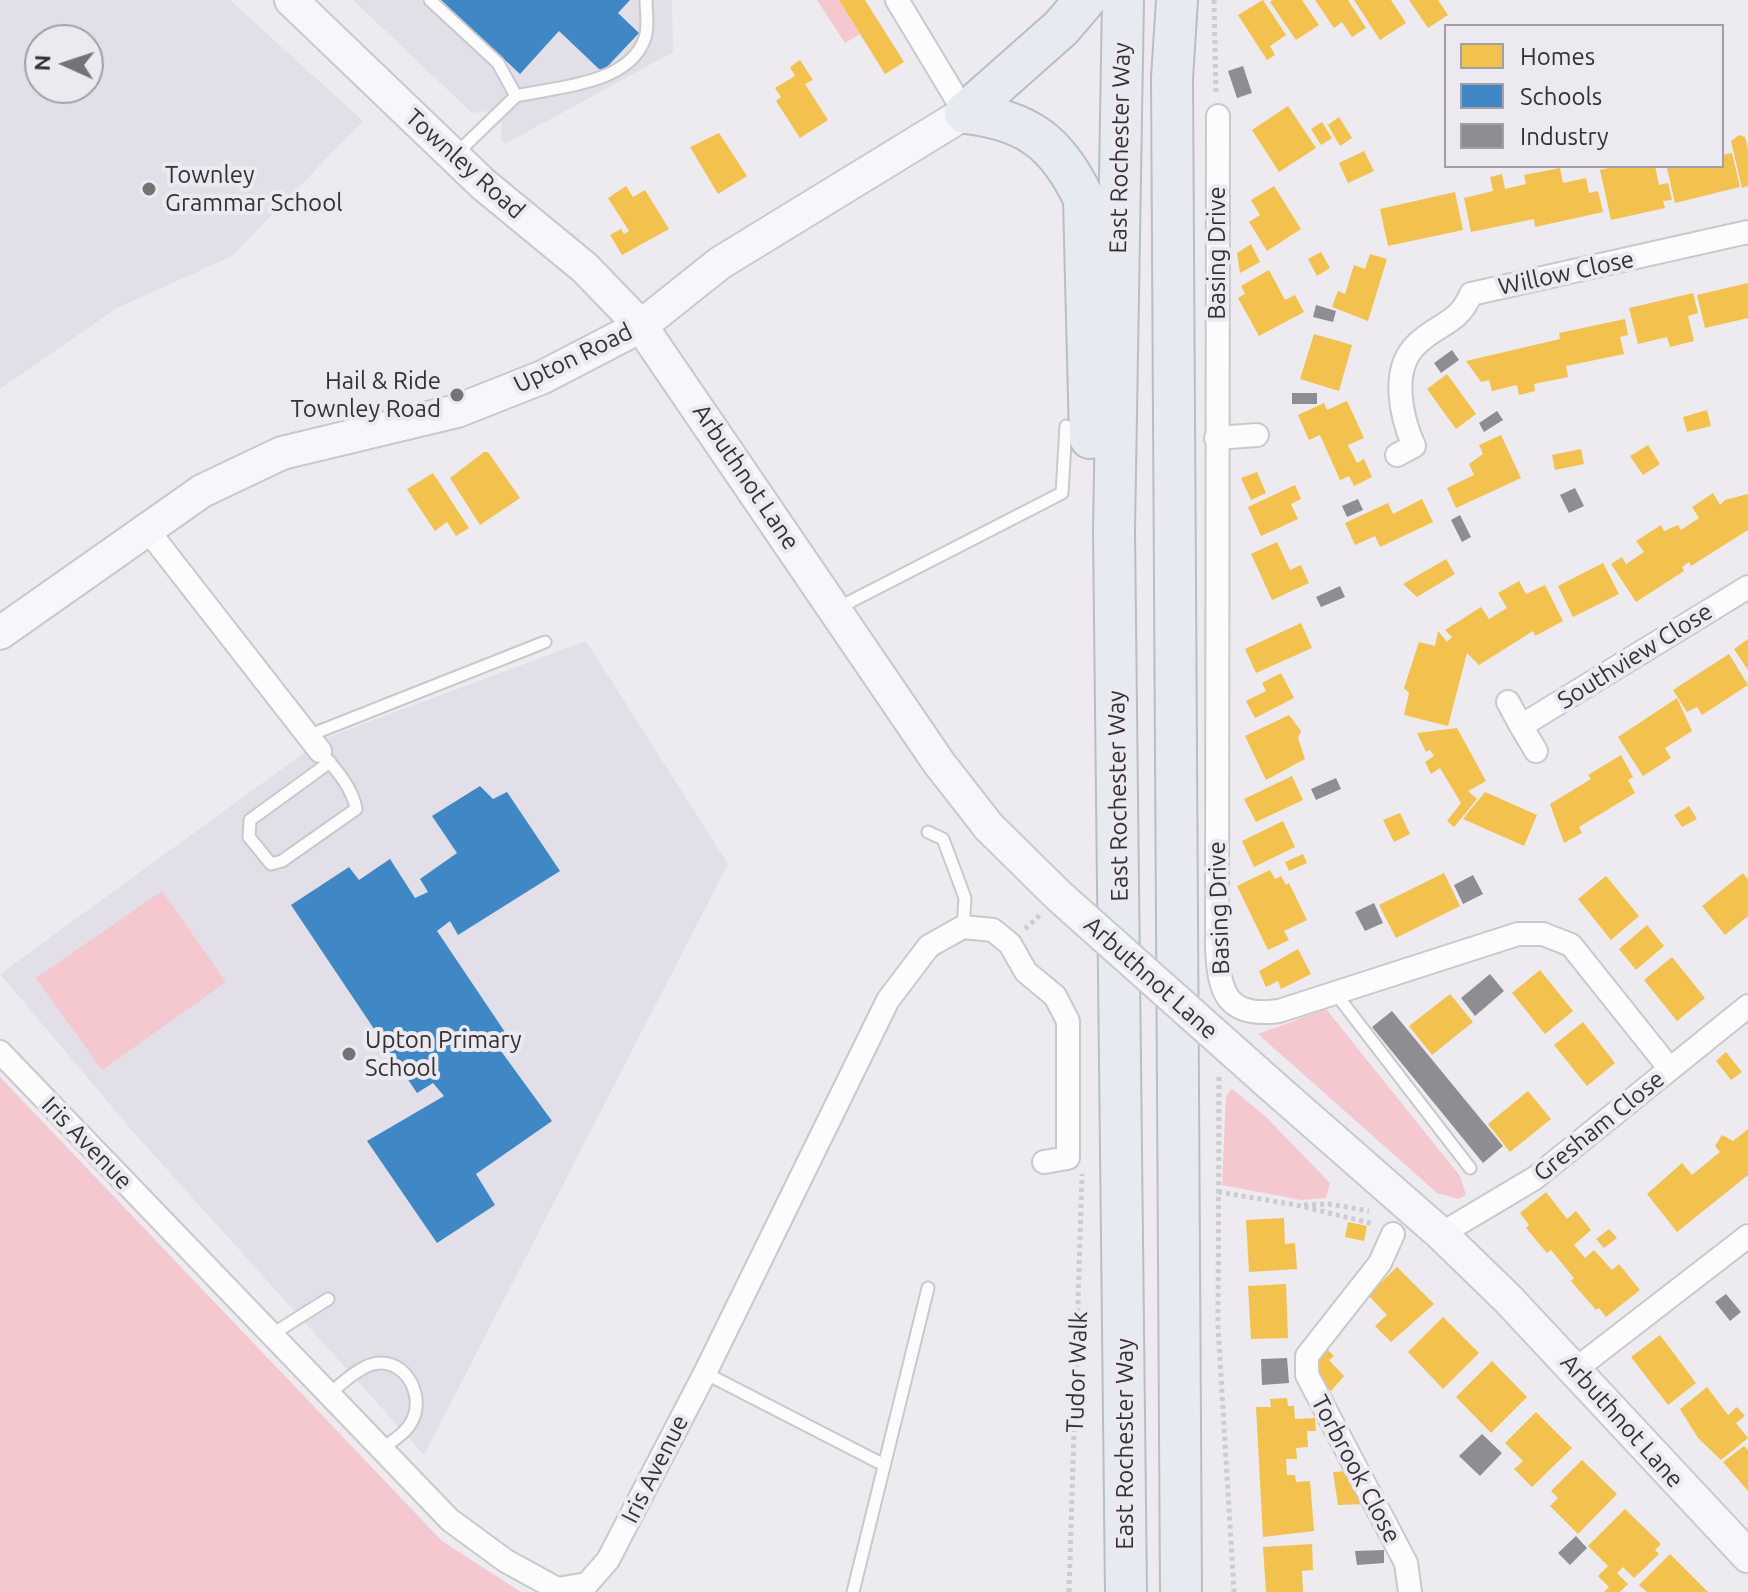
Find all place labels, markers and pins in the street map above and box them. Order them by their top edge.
place label: Townley Grammar School [165,161,342,217]
marker: Townley Grammar School [140,180,158,198]
place label: Hail & Ride Townley Road [291,367,441,423]
marker: Hail & Ride Townley Road [448,386,466,404]
place label: Upton Primary School [365,1026,522,1082]
marker: Upton Primary School [340,1045,358,1063]

